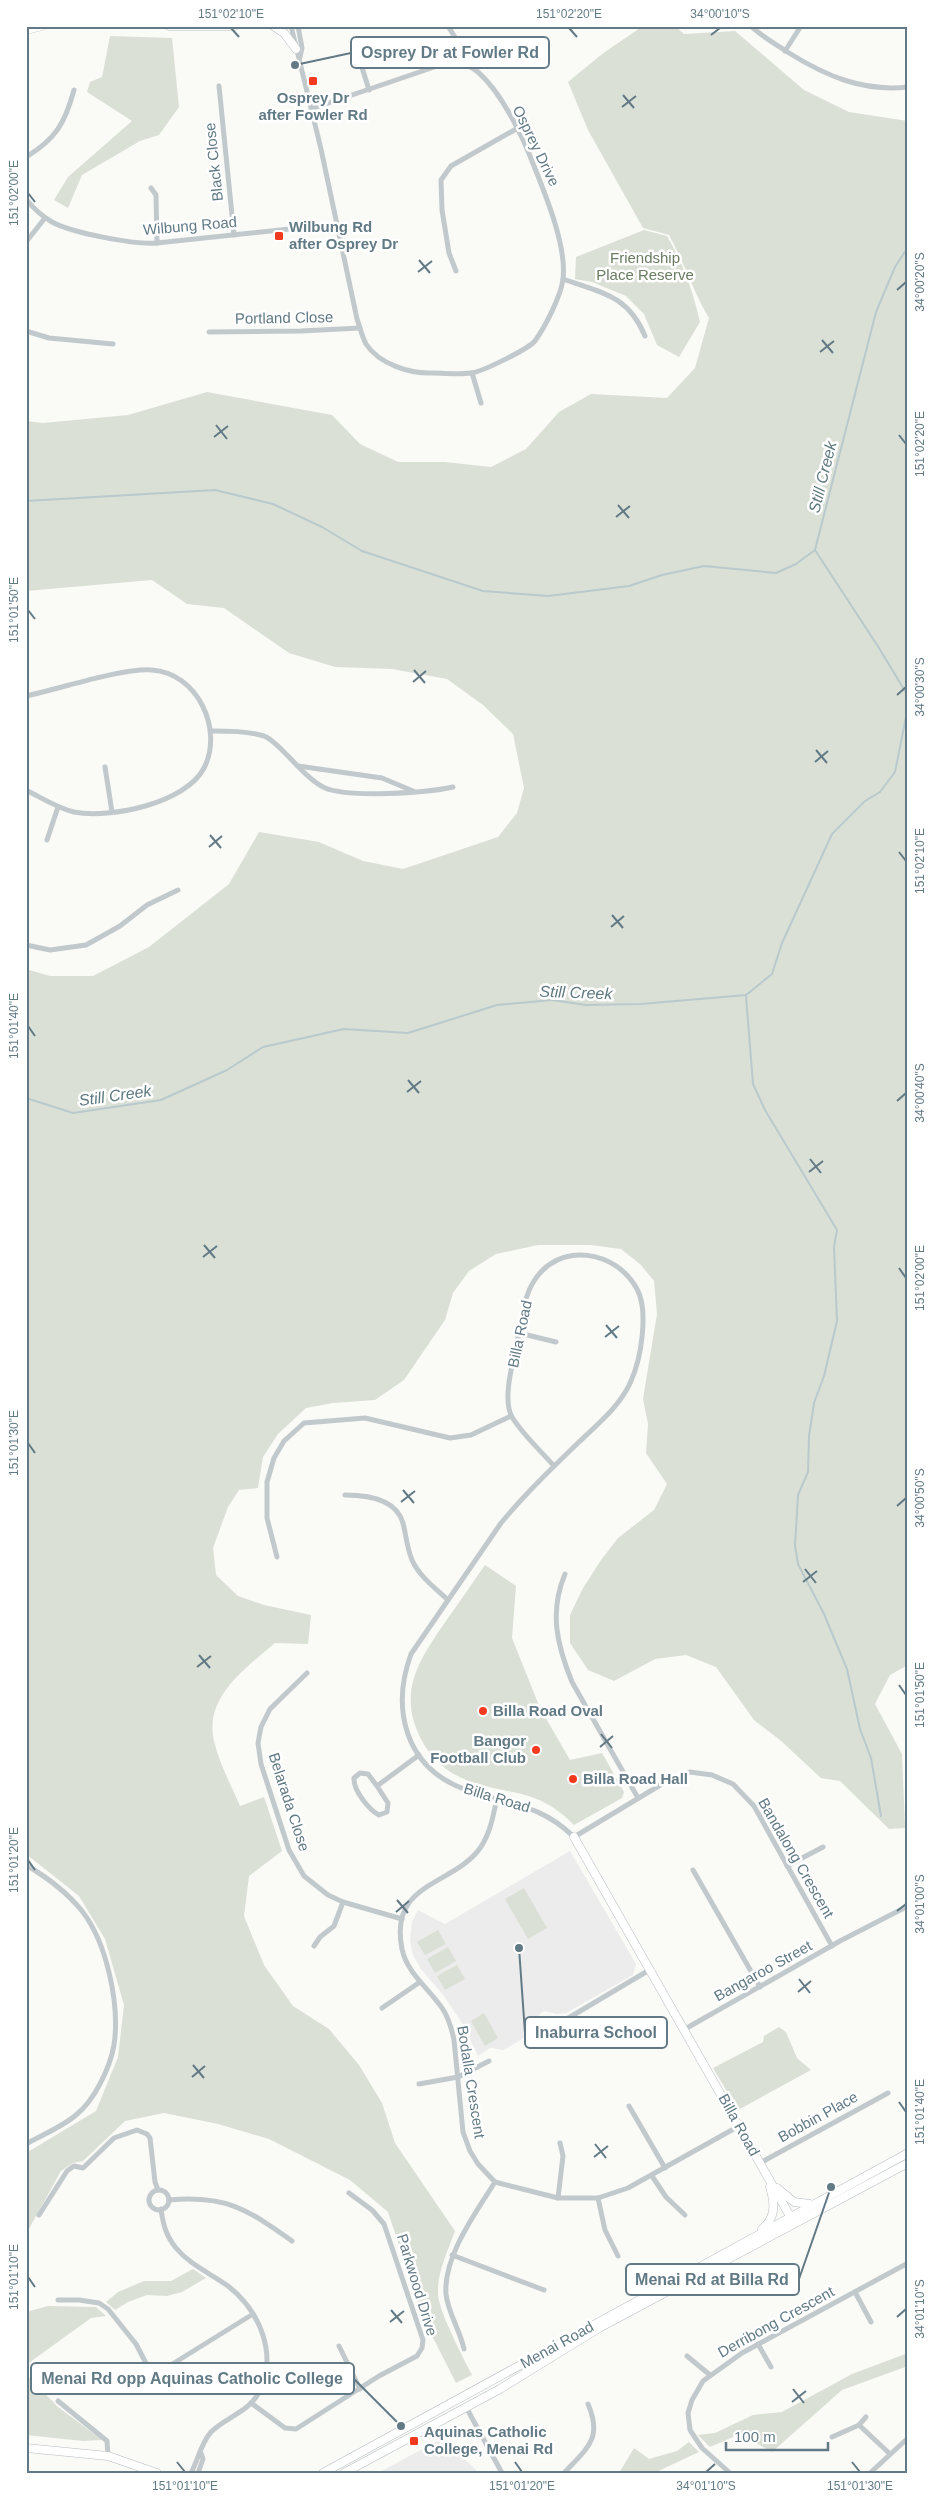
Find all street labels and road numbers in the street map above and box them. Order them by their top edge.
street label: Osprey Drive [510,103,563,189]
street label: Black Close [201,122,226,202]
street label: Wilbung Road [142,213,238,238]
street label: Portland Close [235,308,333,327]
street label: Billa Road [504,1299,535,1369]
street label: Belarada Close [266,1750,313,1853]
street label: Billa Road [462,1779,532,1816]
street label: Bandalong Crescent [755,1795,838,1922]
street label: Bangaroo Street [711,1936,815,2004]
street label: Bodalla Crescent [454,2024,489,2140]
street label: Bobbin Place [775,2088,861,2145]
street label: Billa Road [715,2091,763,2159]
street label: Parkwood Drive [394,2232,441,2338]
street label: Derribong Crescent [715,2282,837,2361]
street label: Menai Road [517,2318,596,2372]

